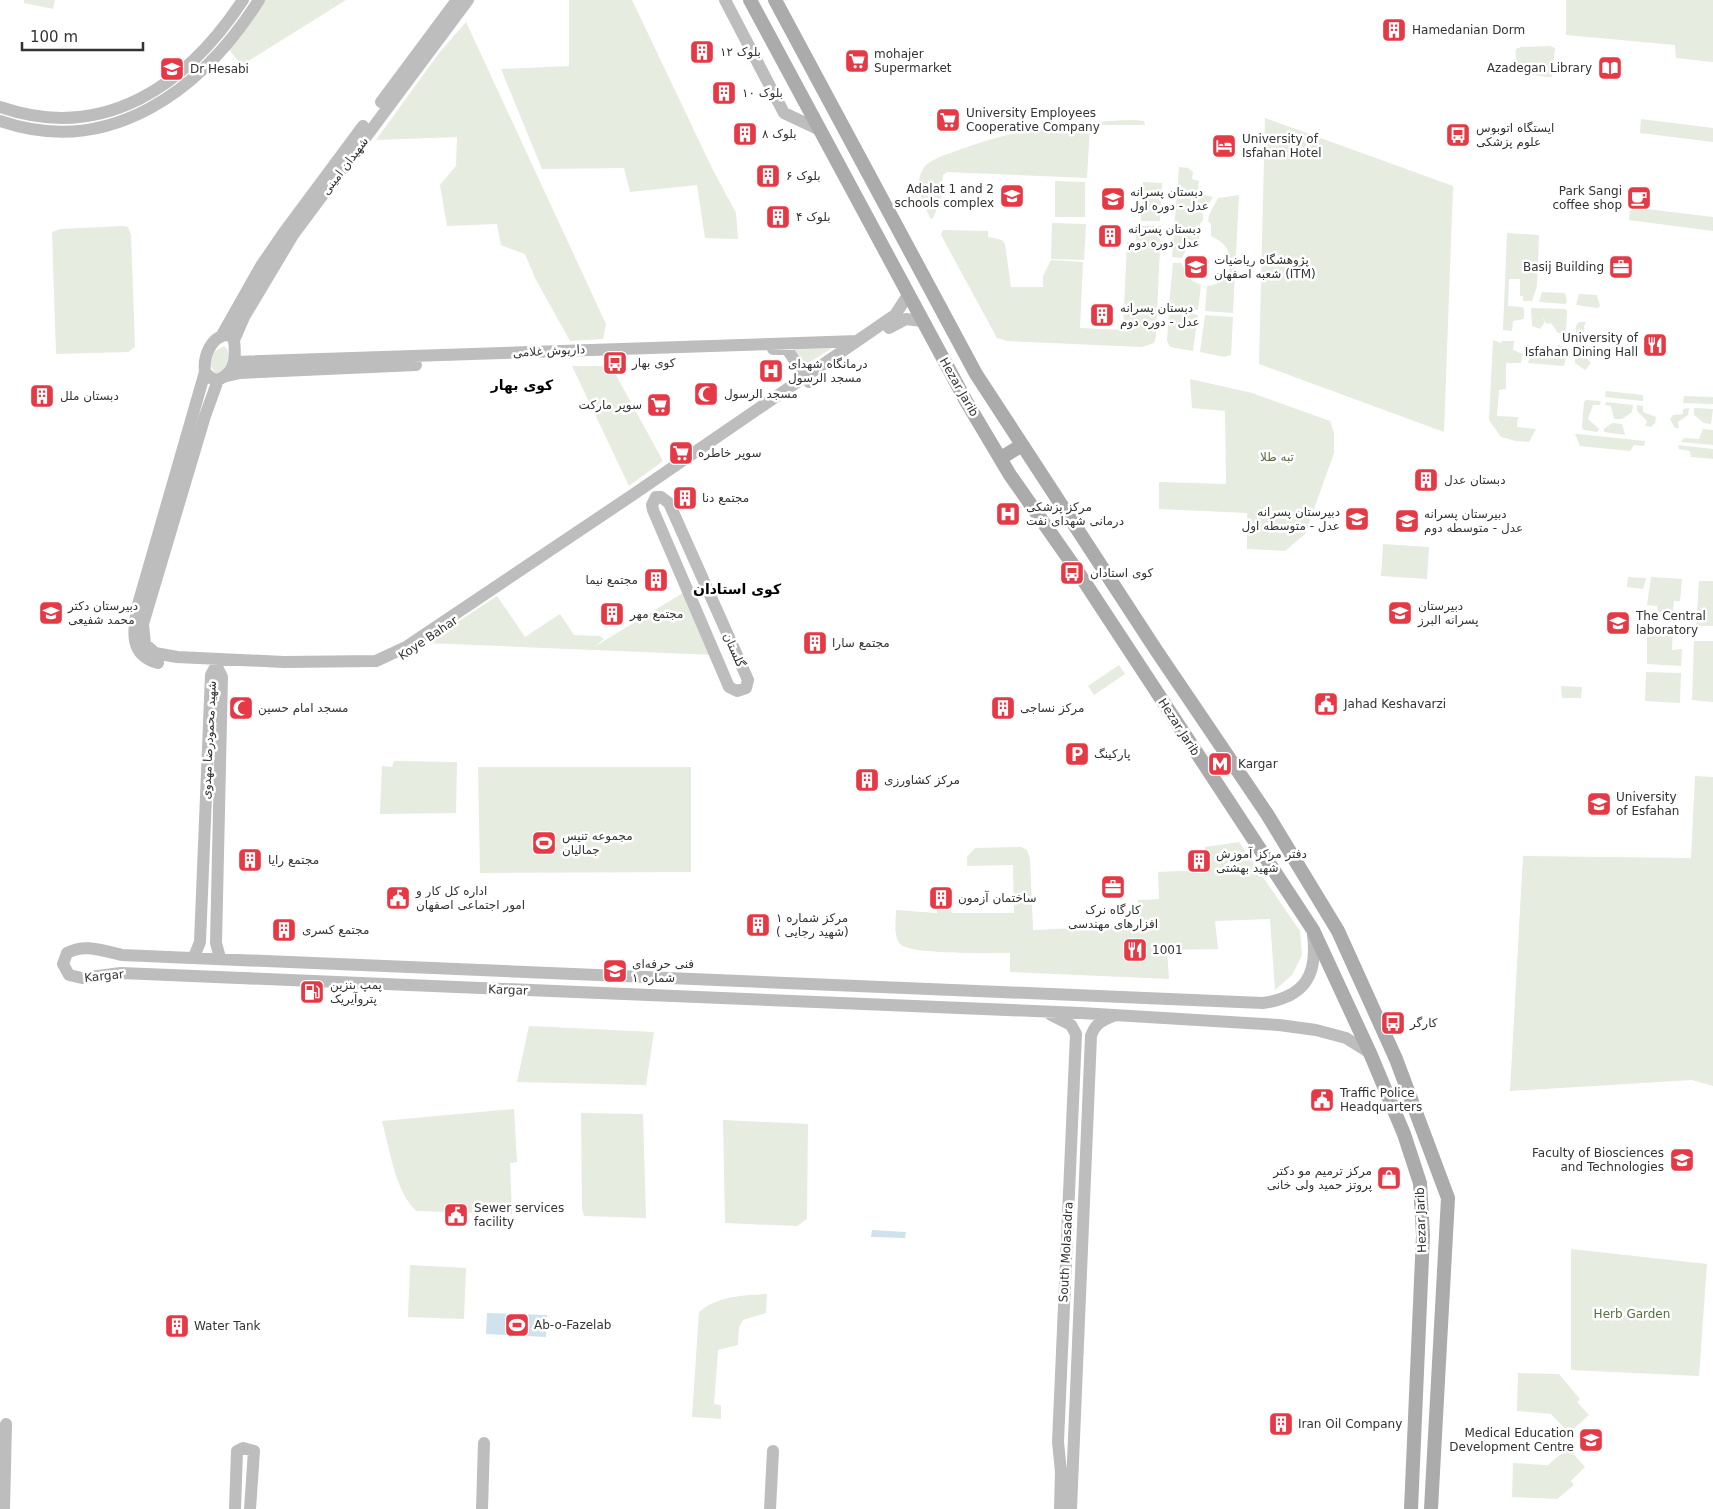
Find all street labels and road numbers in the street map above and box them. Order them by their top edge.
street label: شهیدان امینی [319,134,371,198]
street label: داریوش غلامی [513,342,586,361]
street label: Hezar Jarib [937,355,981,419]
street label: Koye Bahar [396,613,460,663]
street label: گلستان [720,630,748,670]
street label: شهید محمودرضا مهدوی [199,680,220,800]
street label: Hezar Jarib [1155,696,1203,758]
street label: Kargar [84,967,125,985]
street label: Kargar [488,982,528,998]
street label: Hezar Jarib [1413,1187,1429,1253]
street label: South Molasadra [1056,1201,1076,1303]

